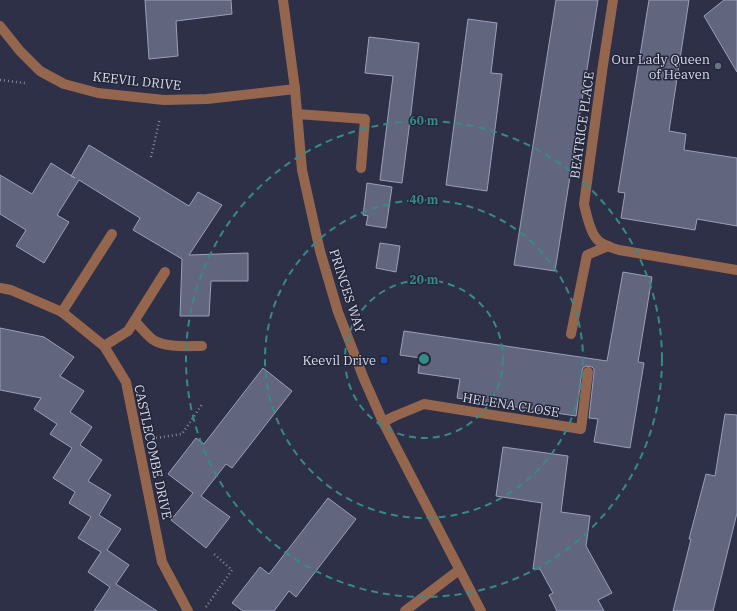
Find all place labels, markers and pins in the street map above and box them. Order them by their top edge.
place label: Our Lady Queen of Heaven [612,51,710,83]
marker: Our Lady Queen of Heaven [713,61,723,71]
place label: Keevil Drive [302,352,376,369]
centre of rings [417,352,431,366]
marker: Keevil Drive [379,355,389,365]

